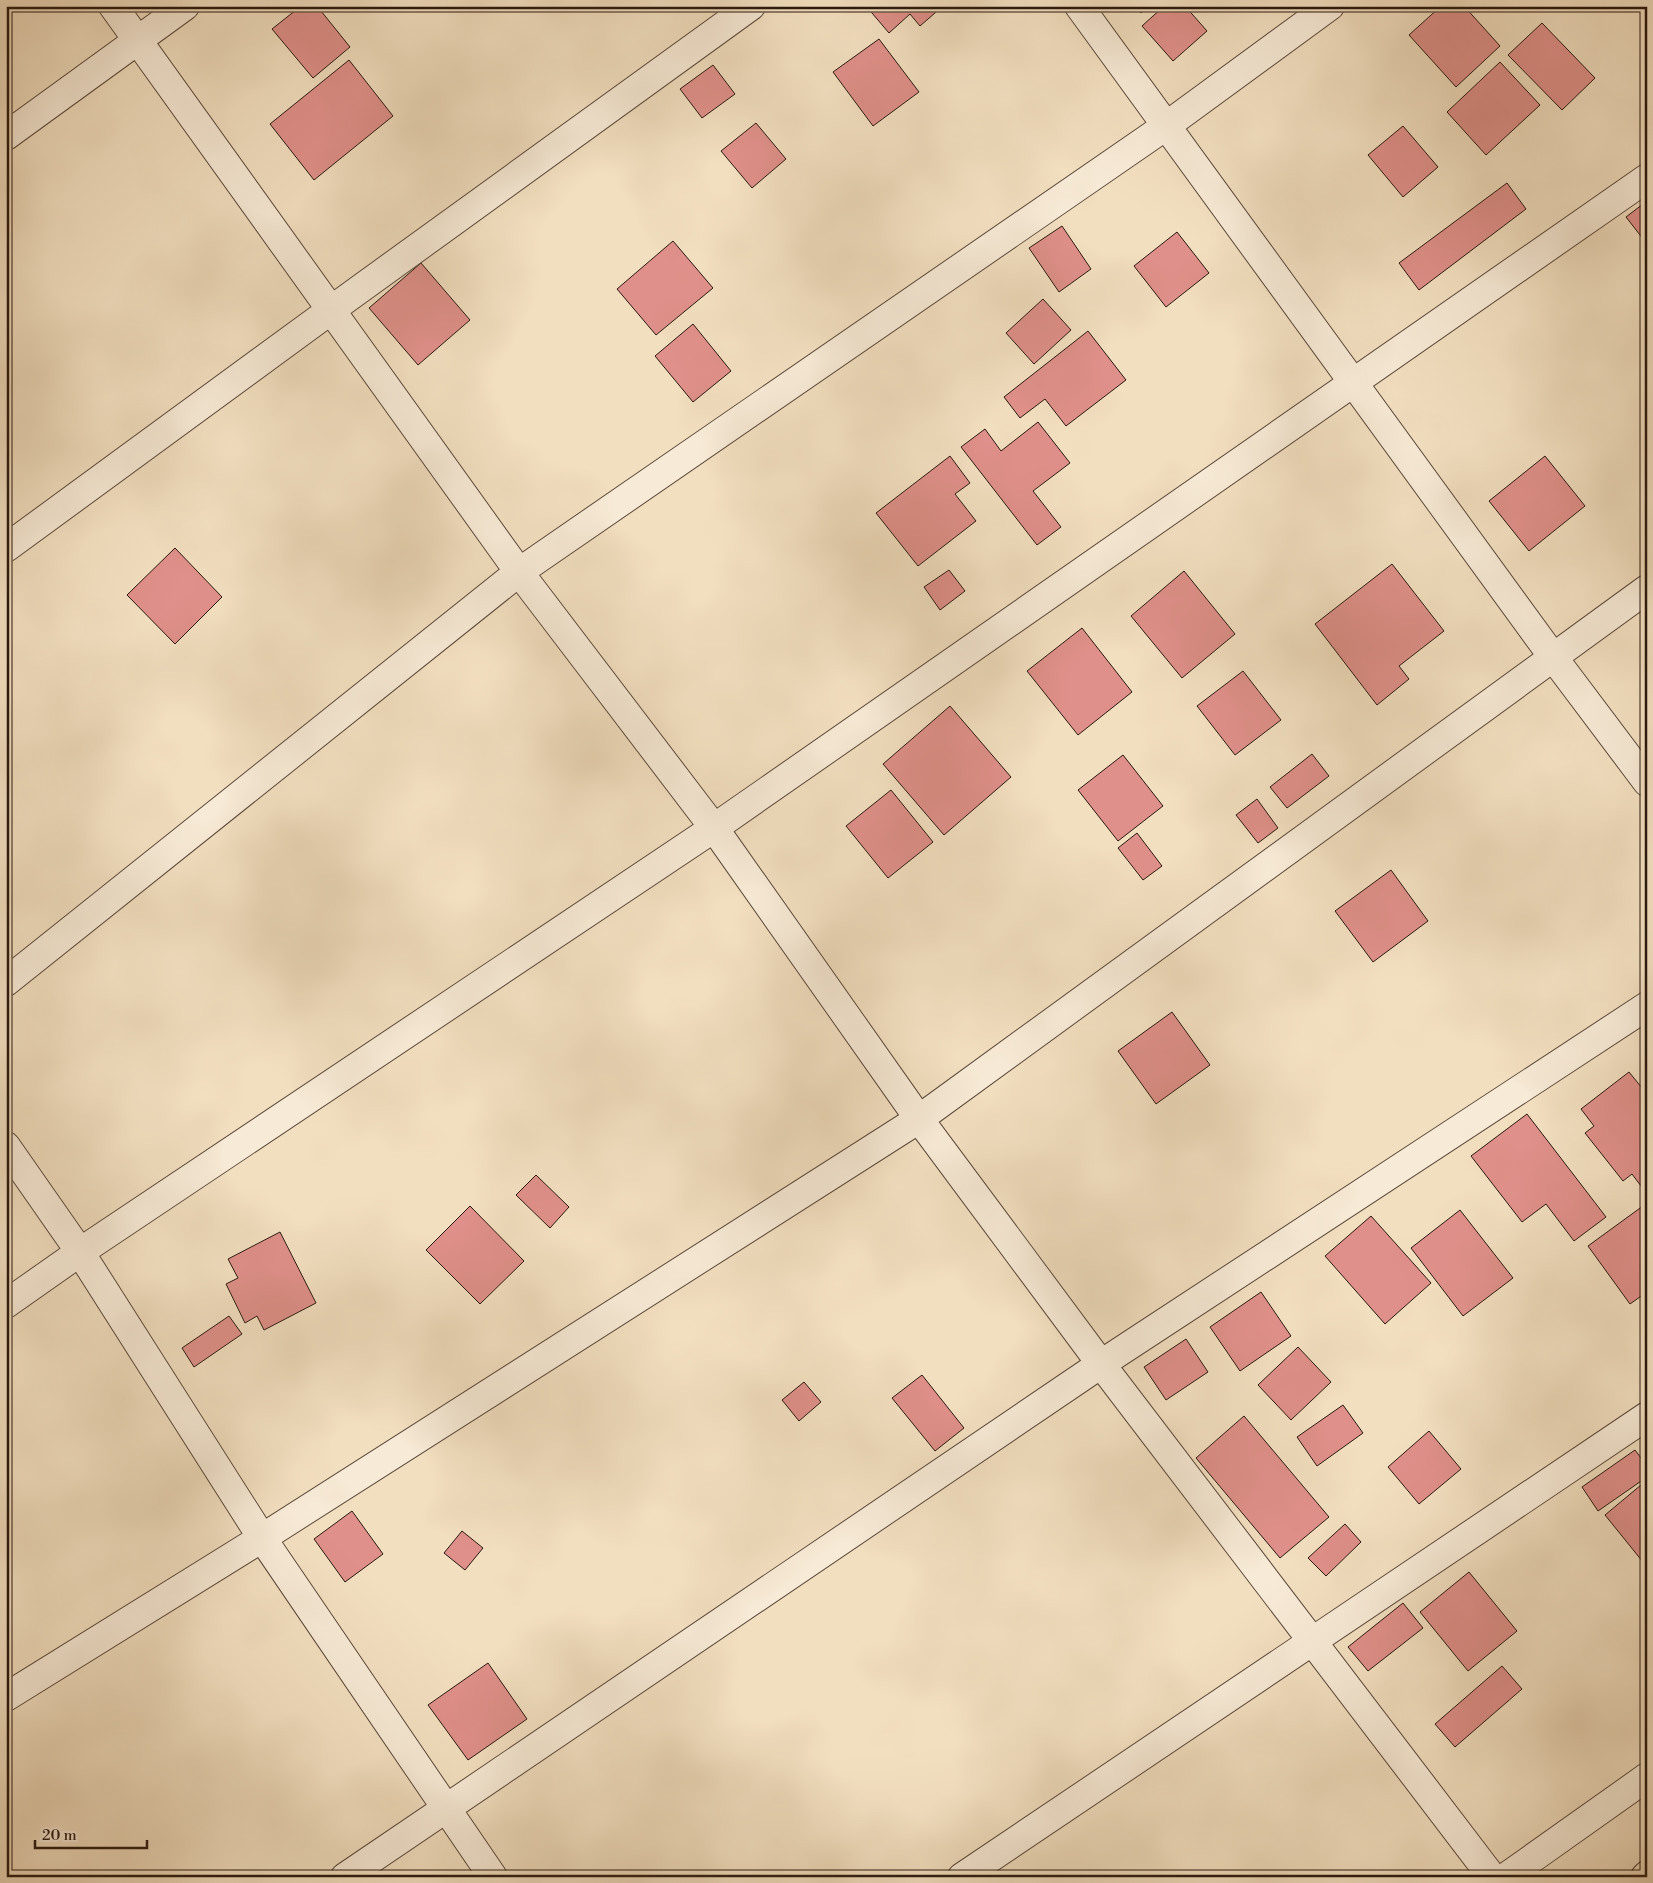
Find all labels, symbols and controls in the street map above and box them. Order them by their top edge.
scale bar [35,1818,148,1850]
text: 20 m [42,1826,77,1845]

